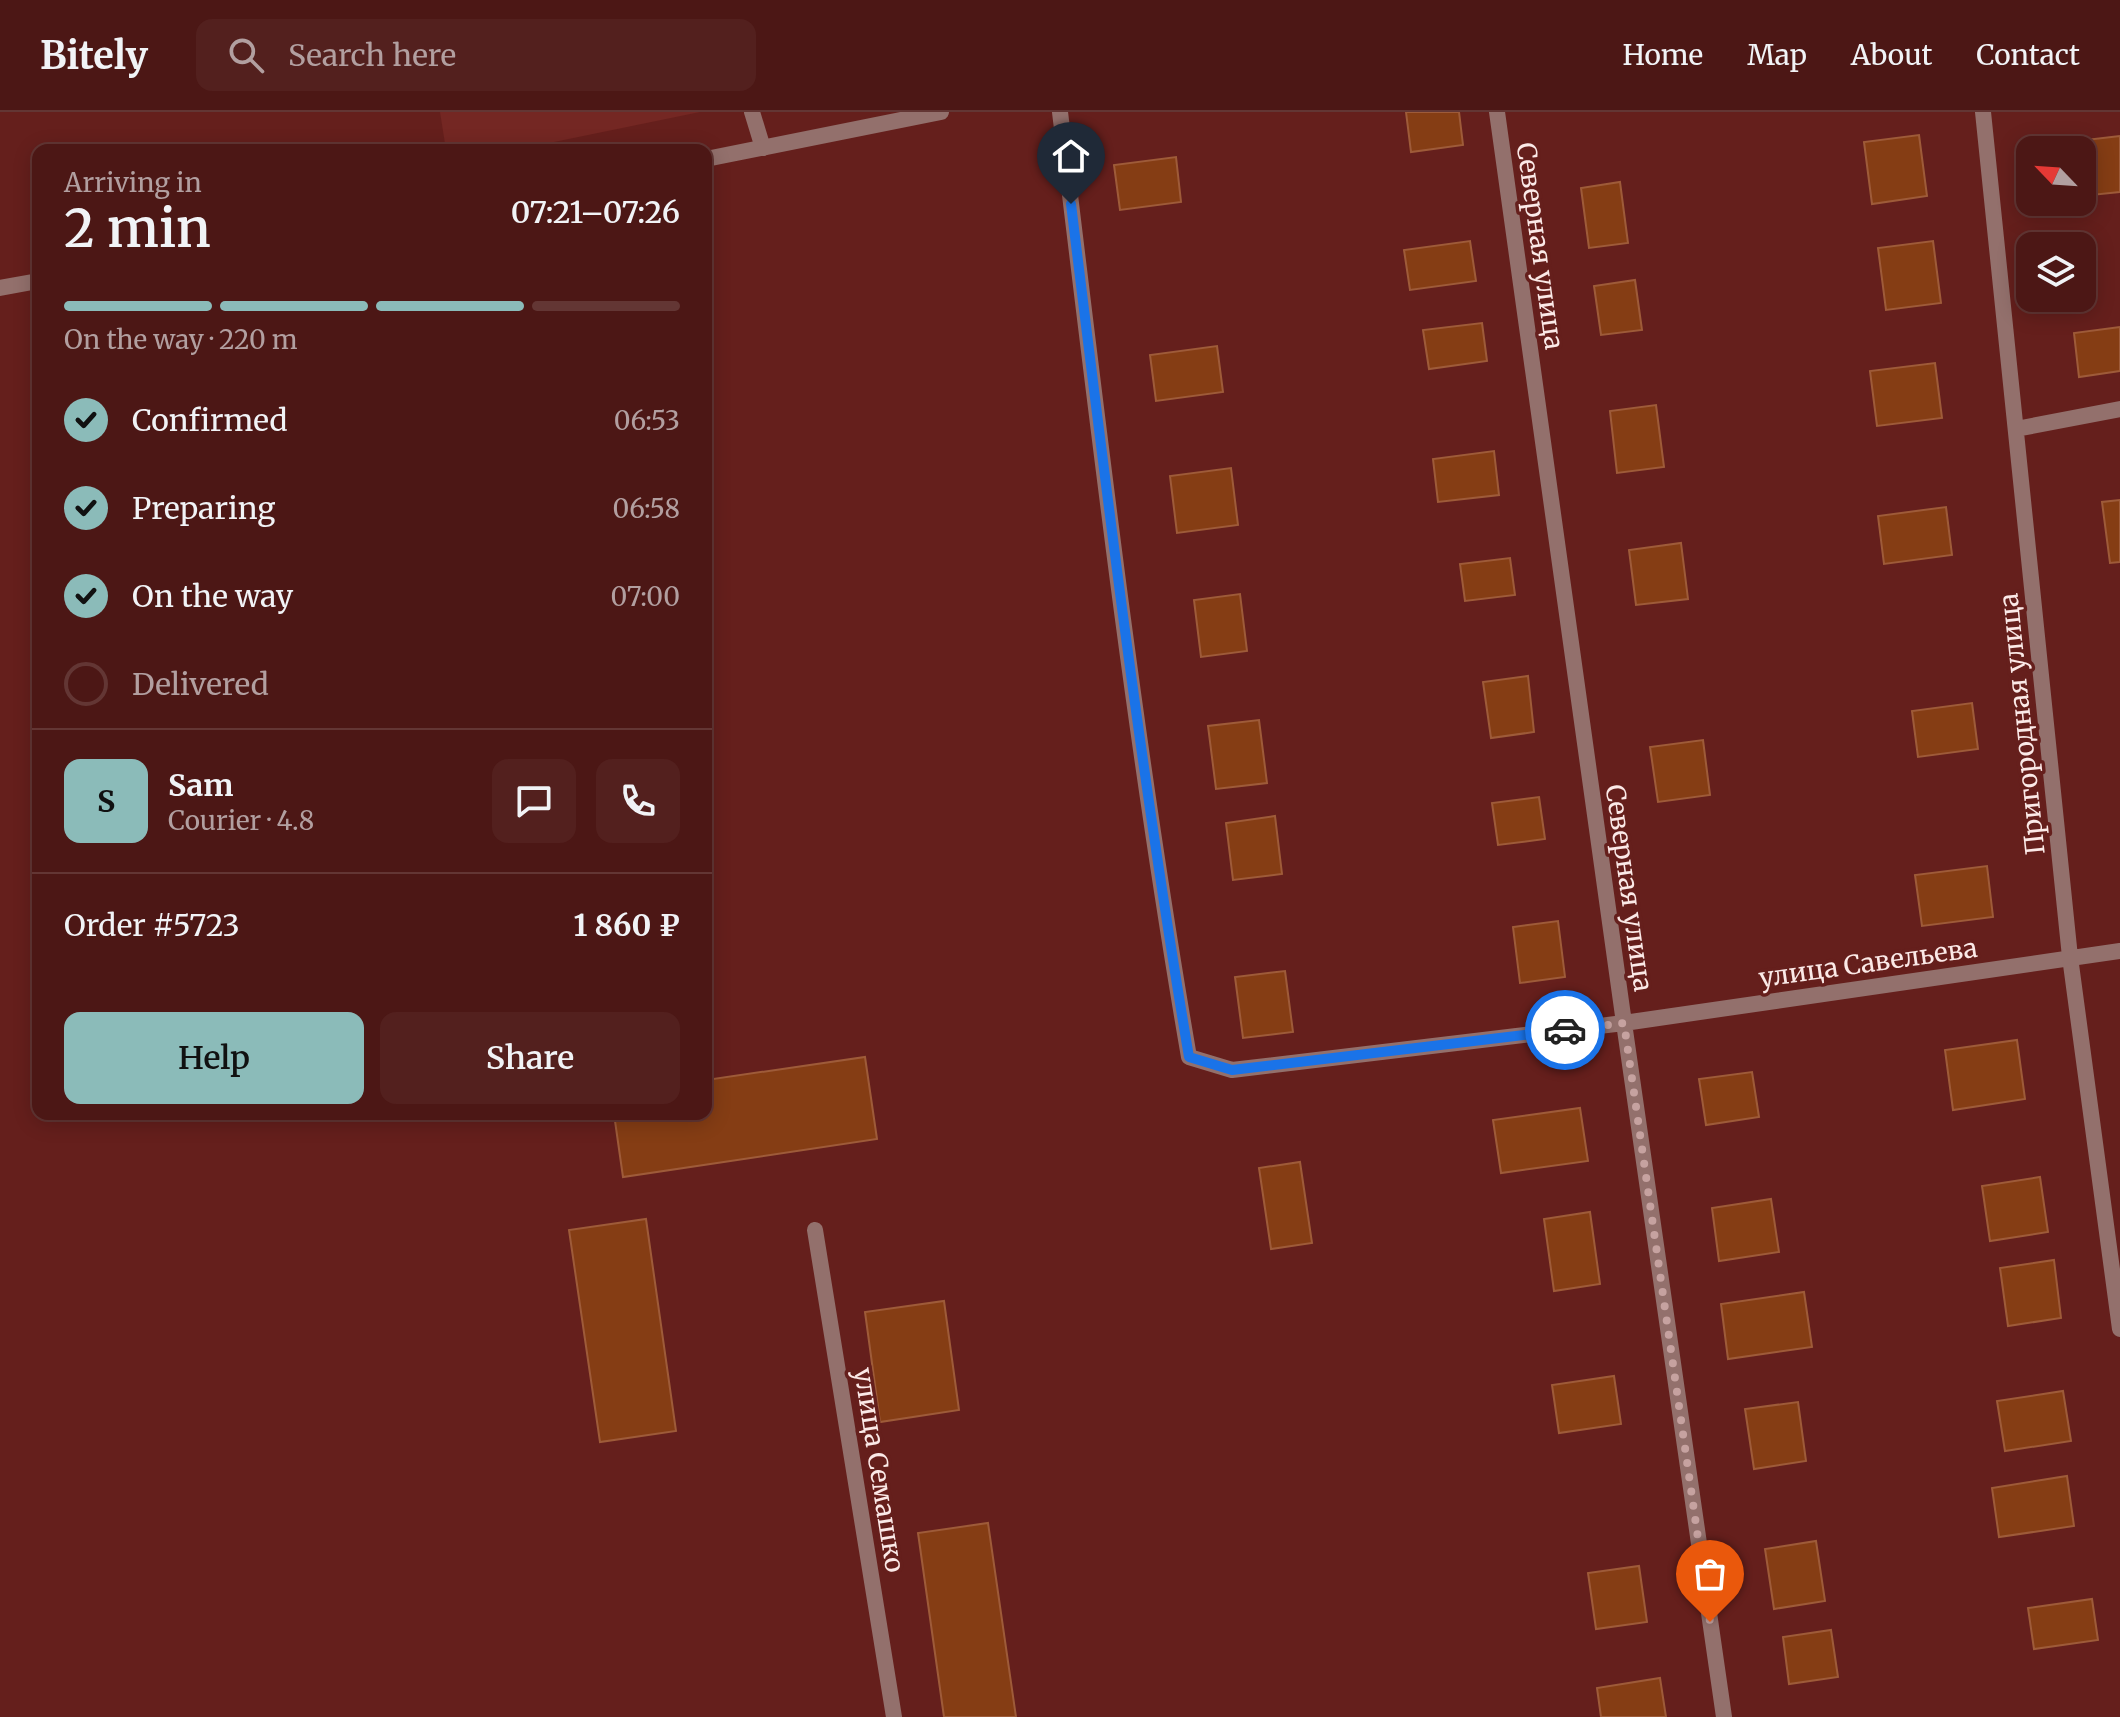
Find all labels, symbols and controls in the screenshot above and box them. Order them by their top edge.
search box [196,19,756,91]
text: Bitely [40,32,148,79]
icon: search [224,33,268,77]
text: Search here [288,36,456,74]
text: Home [1622,37,1703,73]
text: Map [1747,37,1807,73]
text: About [1851,37,1932,73]
text: Contact [1976,37,2080,73]
pin [1037,122,1105,204]
icon: home [1049,134,1093,178]
north arrow [2016,136,2096,216]
map controls [2016,136,2096,312]
street label: Северная улица [1510,140,1571,352]
text: Arriving in [64,166,202,199]
text: 07:21–07:26 [511,193,680,231]
text: 2 min [64,196,211,261]
button: layers [2016,232,2096,312]
text: On the way · 220 m [64,323,298,356]
icon: check [64,398,108,442]
text: Confirmed [132,401,287,439]
text: 06:53 [614,404,680,437]
icon: check [64,486,108,530]
text: Preparing [132,489,275,527]
text: 06:58 [613,492,680,525]
icon: check [64,574,108,618]
text: On the way [132,577,293,615]
text: 07:00 [611,580,680,613]
street label: Пригородная улица [1991,592,2052,856]
text: Delivered [132,665,269,703]
button: chat [492,759,576,843]
button: phone [596,759,680,843]
text: Sam [168,766,233,804]
text: S [97,782,115,820]
street label: Северная улица [1599,782,1660,994]
text: Courier · 4.8 [168,804,314,837]
text: Order #5723 [64,906,240,944]
text: 1 860 ₽ [574,906,680,944]
street label: улица Савельева [1757,931,1979,994]
courier [1525,990,1605,1070]
icon: car [1543,1008,1587,1052]
button: Help [64,1012,364,1104]
button: Share [380,1012,680,1104]
street label: улица Семашко [847,1365,912,1575]
pin [1676,1540,1744,1622]
icon: bag [1688,1552,1732,1596]

